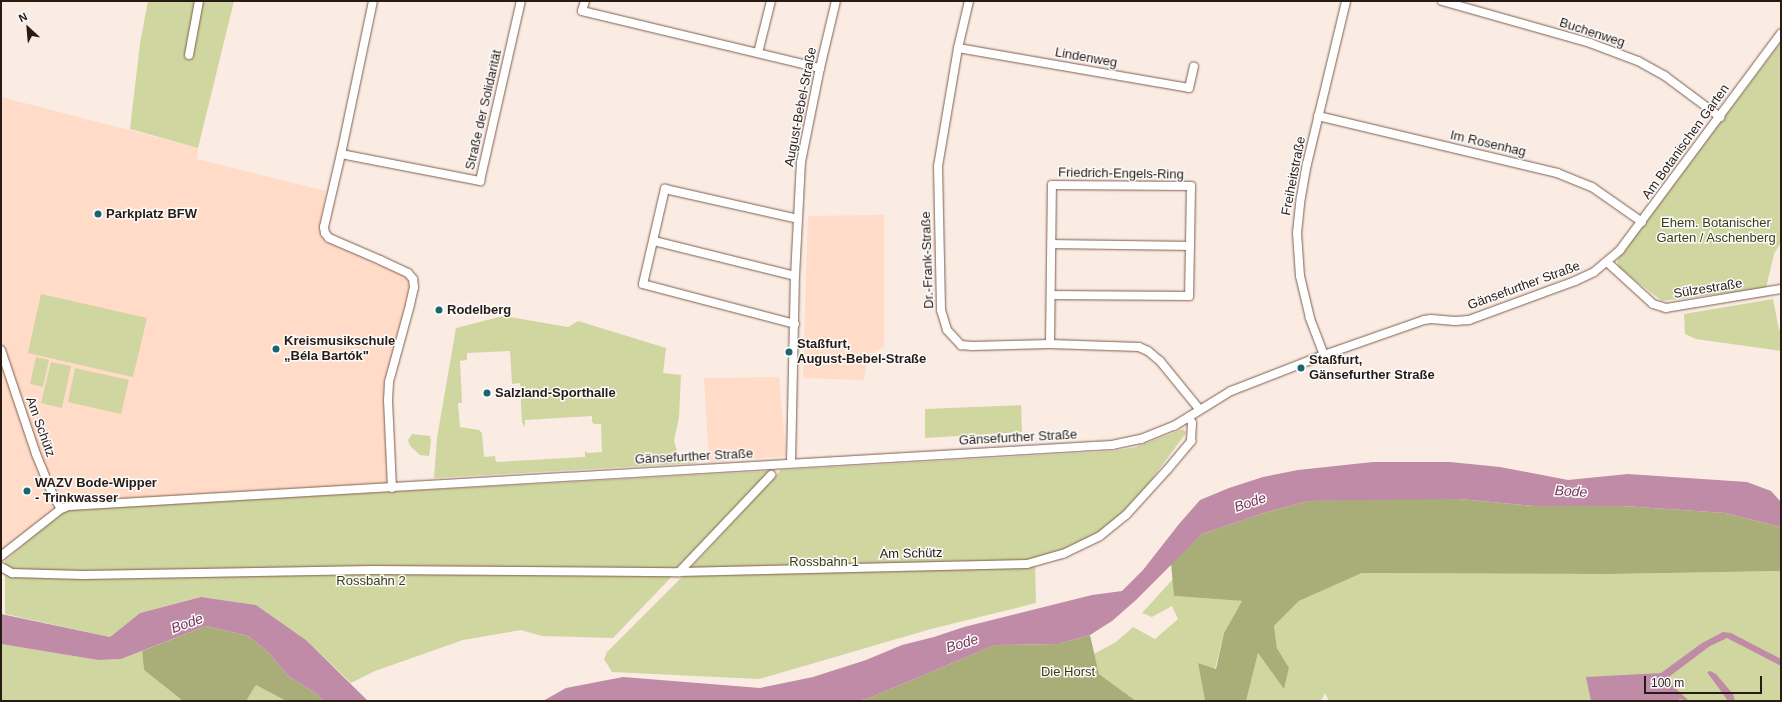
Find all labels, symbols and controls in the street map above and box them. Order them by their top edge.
north arrow [8,8,48,48]
text: N [17,10,29,24]
street label: Buchenweg [1557,15,1627,51]
street label: Lindenweg [1054,45,1118,71]
street label: August-Bebel-Straße [782,46,820,168]
street label: Straße der Solidarität [463,48,505,172]
street label: Am Botanischen Garten [1639,82,1733,202]
street label: Im Rosenhag [1449,128,1527,160]
street label: Freiheitstraße [1279,135,1309,217]
street label: Friedrich-Engels-Ring [1058,165,1184,183]
place label: Parkplatz BFW [106,206,197,222]
marker: Parkplatz BFW [93,209,103,219]
street label: Dr.-Frank-Straße [919,211,937,309]
park label: Ehem. Botanischer Garten / Aschenberg [1656,216,1776,247]
street label: Gänsefurther Straße [1466,258,1582,314]
street label: Sülzestraße [1673,276,1743,302]
place label: Rodelberg [447,302,511,318]
marker: Rodelberg [434,305,444,315]
place label: Kreismusikschule „Béla Bartók" [284,334,395,365]
place label: Staßfurt, August-Bebel-Straße [797,337,926,368]
marker: Kreismusikschule „Béla Bartók" [271,344,281,354]
marker: Staßfurt, August-Bebel-Straße [784,347,794,357]
place label: Staßfurt, Gänsefurther Straße [1309,353,1435,384]
marker: Staßfurt, Gänsefurther Straße [1296,363,1306,373]
place label: Salzland-Sporthalle [495,385,616,401]
marker: Salzland-Sporthalle [482,388,492,398]
street label: Am Schütz [22,395,58,459]
street label: Gänsefurther Straße [958,427,1078,449]
street label: Gänsefurther Straße [634,446,754,468]
place label: WAZV Bode-Wipper - Trinkwasser [35,476,157,507]
water label: Bode [1554,482,1588,500]
marker: WAZV Bode-Wipper - Trinkwasser [22,486,32,496]
water label: Bode [1232,489,1268,515]
street label: Am Schütz [879,546,943,562]
park label: Rossbahn 1 [789,554,859,570]
park label: Rossbahn 2 [336,573,406,589]
water label: Bode [169,610,205,636]
water label: Bode [944,630,980,656]
park label: Die Horst [1041,664,1095,680]
scale bar [1646,668,1764,694]
text: 100 m [1651,676,1684,690]

